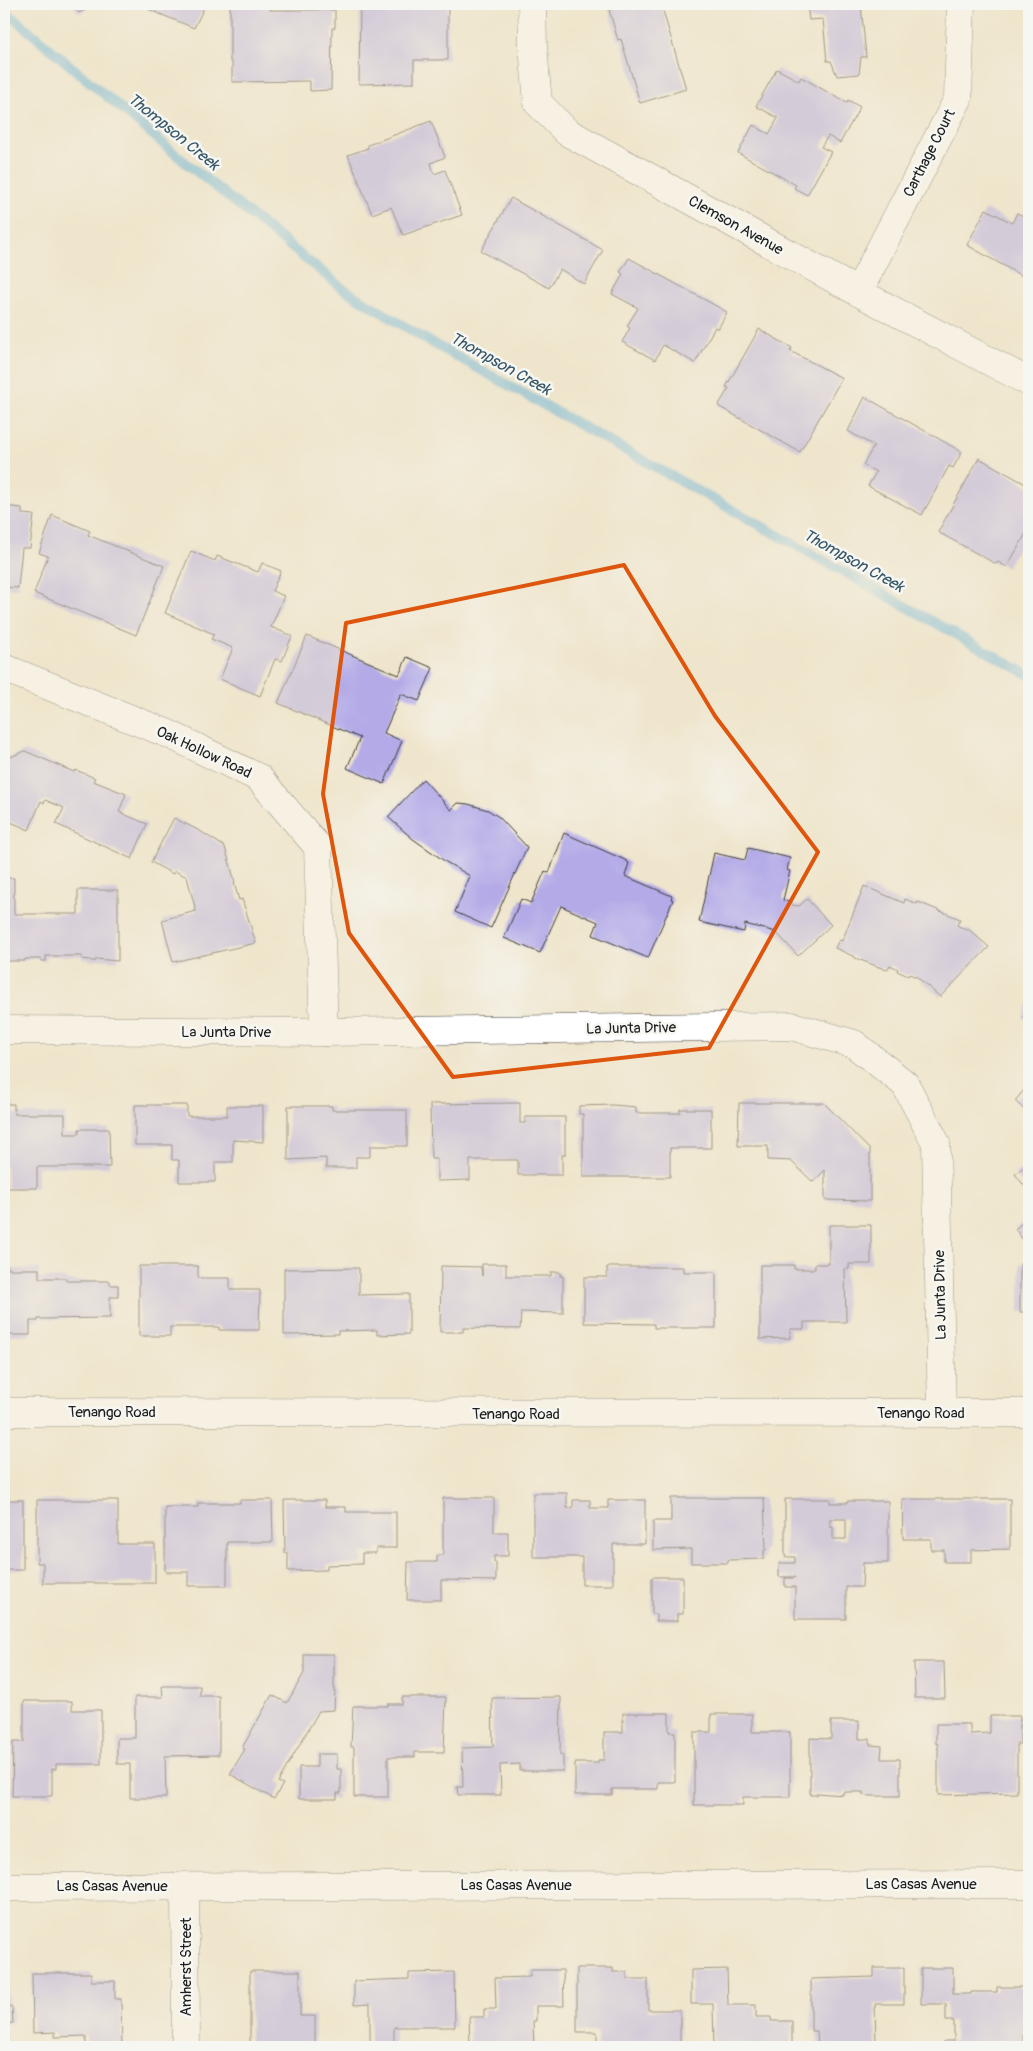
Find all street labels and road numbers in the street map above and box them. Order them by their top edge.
street label: Carthage Court [899,105,960,200]
street label: Clemson Avenue [685,192,787,260]
street label: Oak Hollow Road [153,722,255,783]
street label: La Junta Drive [586,1018,677,1039]
street label: La Junta Drive [181,1023,272,1042]
street label: La Junta Drive [930,1249,951,1340]
street label: Tenango Road [68,1403,156,1422]
street label: Tenango Road [877,1404,965,1423]
street label: Tenango Road [472,1405,560,1424]
street label: Las Casas Avenue [865,1875,977,1894]
street label: Las Casas Avenue [460,1876,572,1895]
street label: Las Casas Avenue [56,1877,168,1896]
street label: Amherst Street [177,1916,196,2017]

